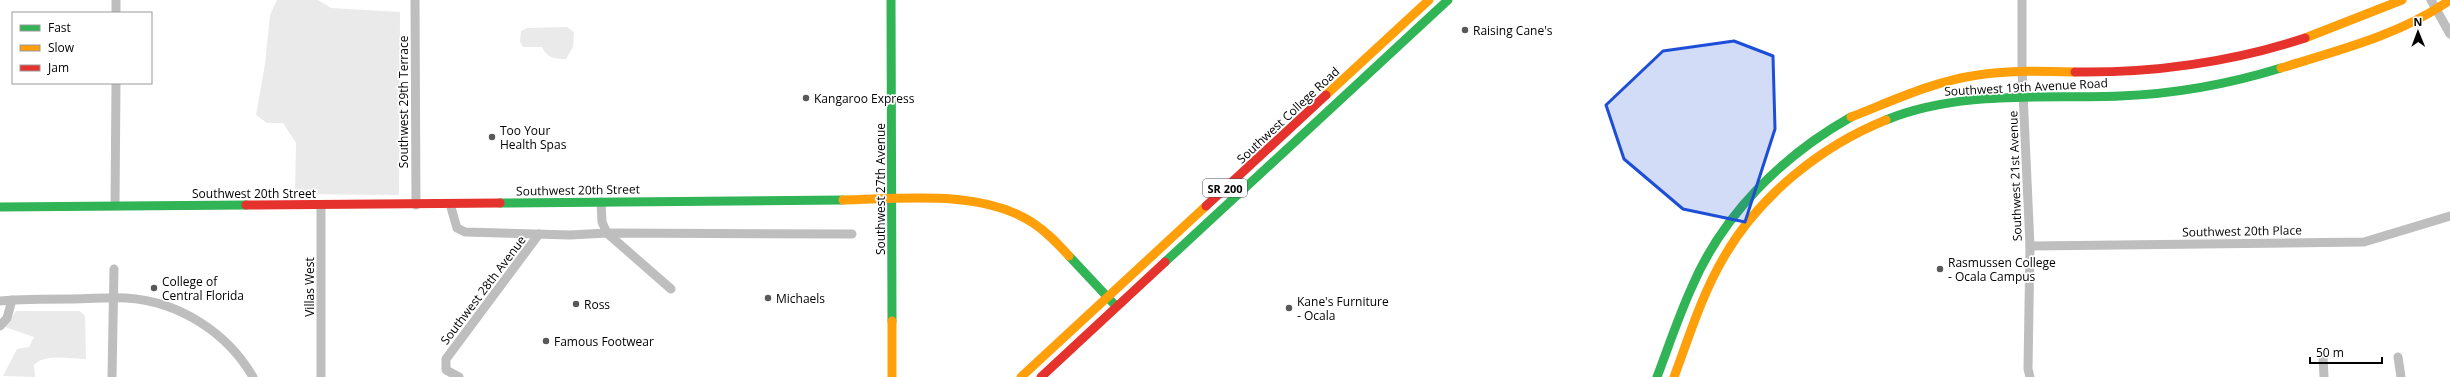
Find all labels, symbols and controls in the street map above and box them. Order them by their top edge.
legend [12,12,152,84]
north arrow [2398,12,2438,52]
text: N [2413,14,2422,29]
text: Fast [48,19,71,36]
place label: Raising Cane's [1473,22,1553,39]
marker: Raising Cane's [1460,25,1470,35]
street label: Southwest 29th Terrace [395,35,412,168]
text: Slow [48,39,75,56]
text: Jam [47,59,69,76]
street label: Southwest College Road [1233,63,1343,167]
street label: Southwest 19th Avenue Road [1944,74,2108,100]
place label: Kangaroo Express [814,90,915,107]
marker: Kangaroo Express [801,93,811,103]
street label: Southwest 21st Avenue [2004,110,2026,242]
place label: Too Your Health Spas [500,122,567,153]
street label: Southwest 27th Avenue [872,123,889,255]
marker: Too Your Health Spas [487,132,497,142]
road number: SR 200 [1203,179,1247,197]
street label: Southwest 20th Street [516,180,640,200]
street label: Southwest 20th Street [192,185,316,202]
street label: Southwest 20th Place [2182,221,2302,241]
street label: Southwest 28th Avenue [436,232,530,348]
place label: Rasmussen College - Ocala Campus [1948,254,2056,285]
street label: Villas West [301,257,318,317]
marker: Rasmussen College - Ocala Campus [1935,264,1945,274]
place label: College of Central Florida [162,273,244,304]
marker: College of Central Florida [149,283,159,293]
place label: Michaels [776,290,825,307]
marker: Michaels [763,293,773,303]
place label: Kane's Furniture - Ocala [1297,293,1389,324]
place label: Ross [584,296,610,313]
marker: Ross [571,299,581,309]
marker: Kane's Furniture - Ocala [1284,303,1294,313]
place label: Famous Footwear [554,333,654,350]
marker: Famous Footwear [541,336,551,346]
scale bar [2310,339,2382,365]
text: 50 m [2316,344,2344,361]

